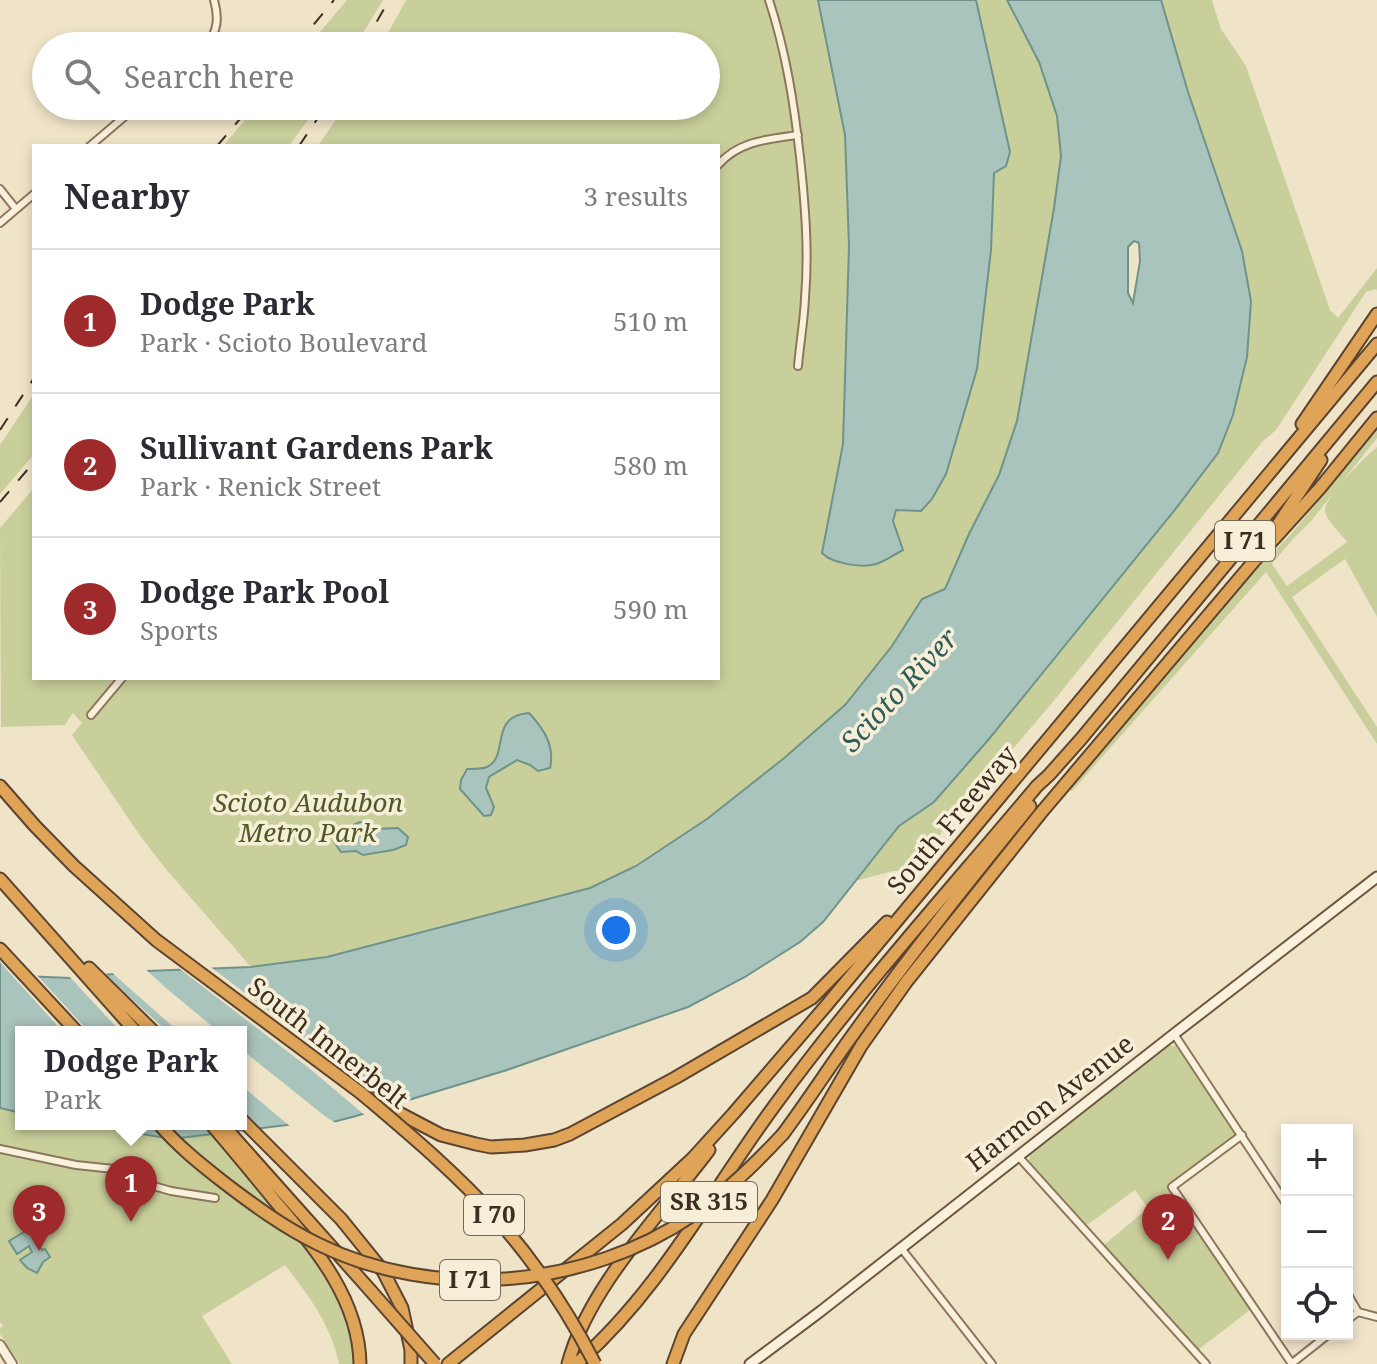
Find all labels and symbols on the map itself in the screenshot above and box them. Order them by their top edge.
road number: I 71 [1215,521,1275,561]
water label: Scioto River [831,619,966,759]
street label: South Freeway [878,737,1025,902]
park label: Scioto Audubon Metro Park [213,784,403,850]
your location [596,910,636,950]
street label: South Innerbelt [241,968,416,1116]
street label: Harmon Avenue [958,1025,1141,1179]
pin: 1 [105,1156,157,1222]
road number: SR 315 [661,1182,757,1222]
pin: 3 [13,1185,65,1251]
pin: 2 [1142,1194,1194,1260]
road number: I 70 [464,1195,524,1235]
road number: I 71 [440,1260,500,1300]

